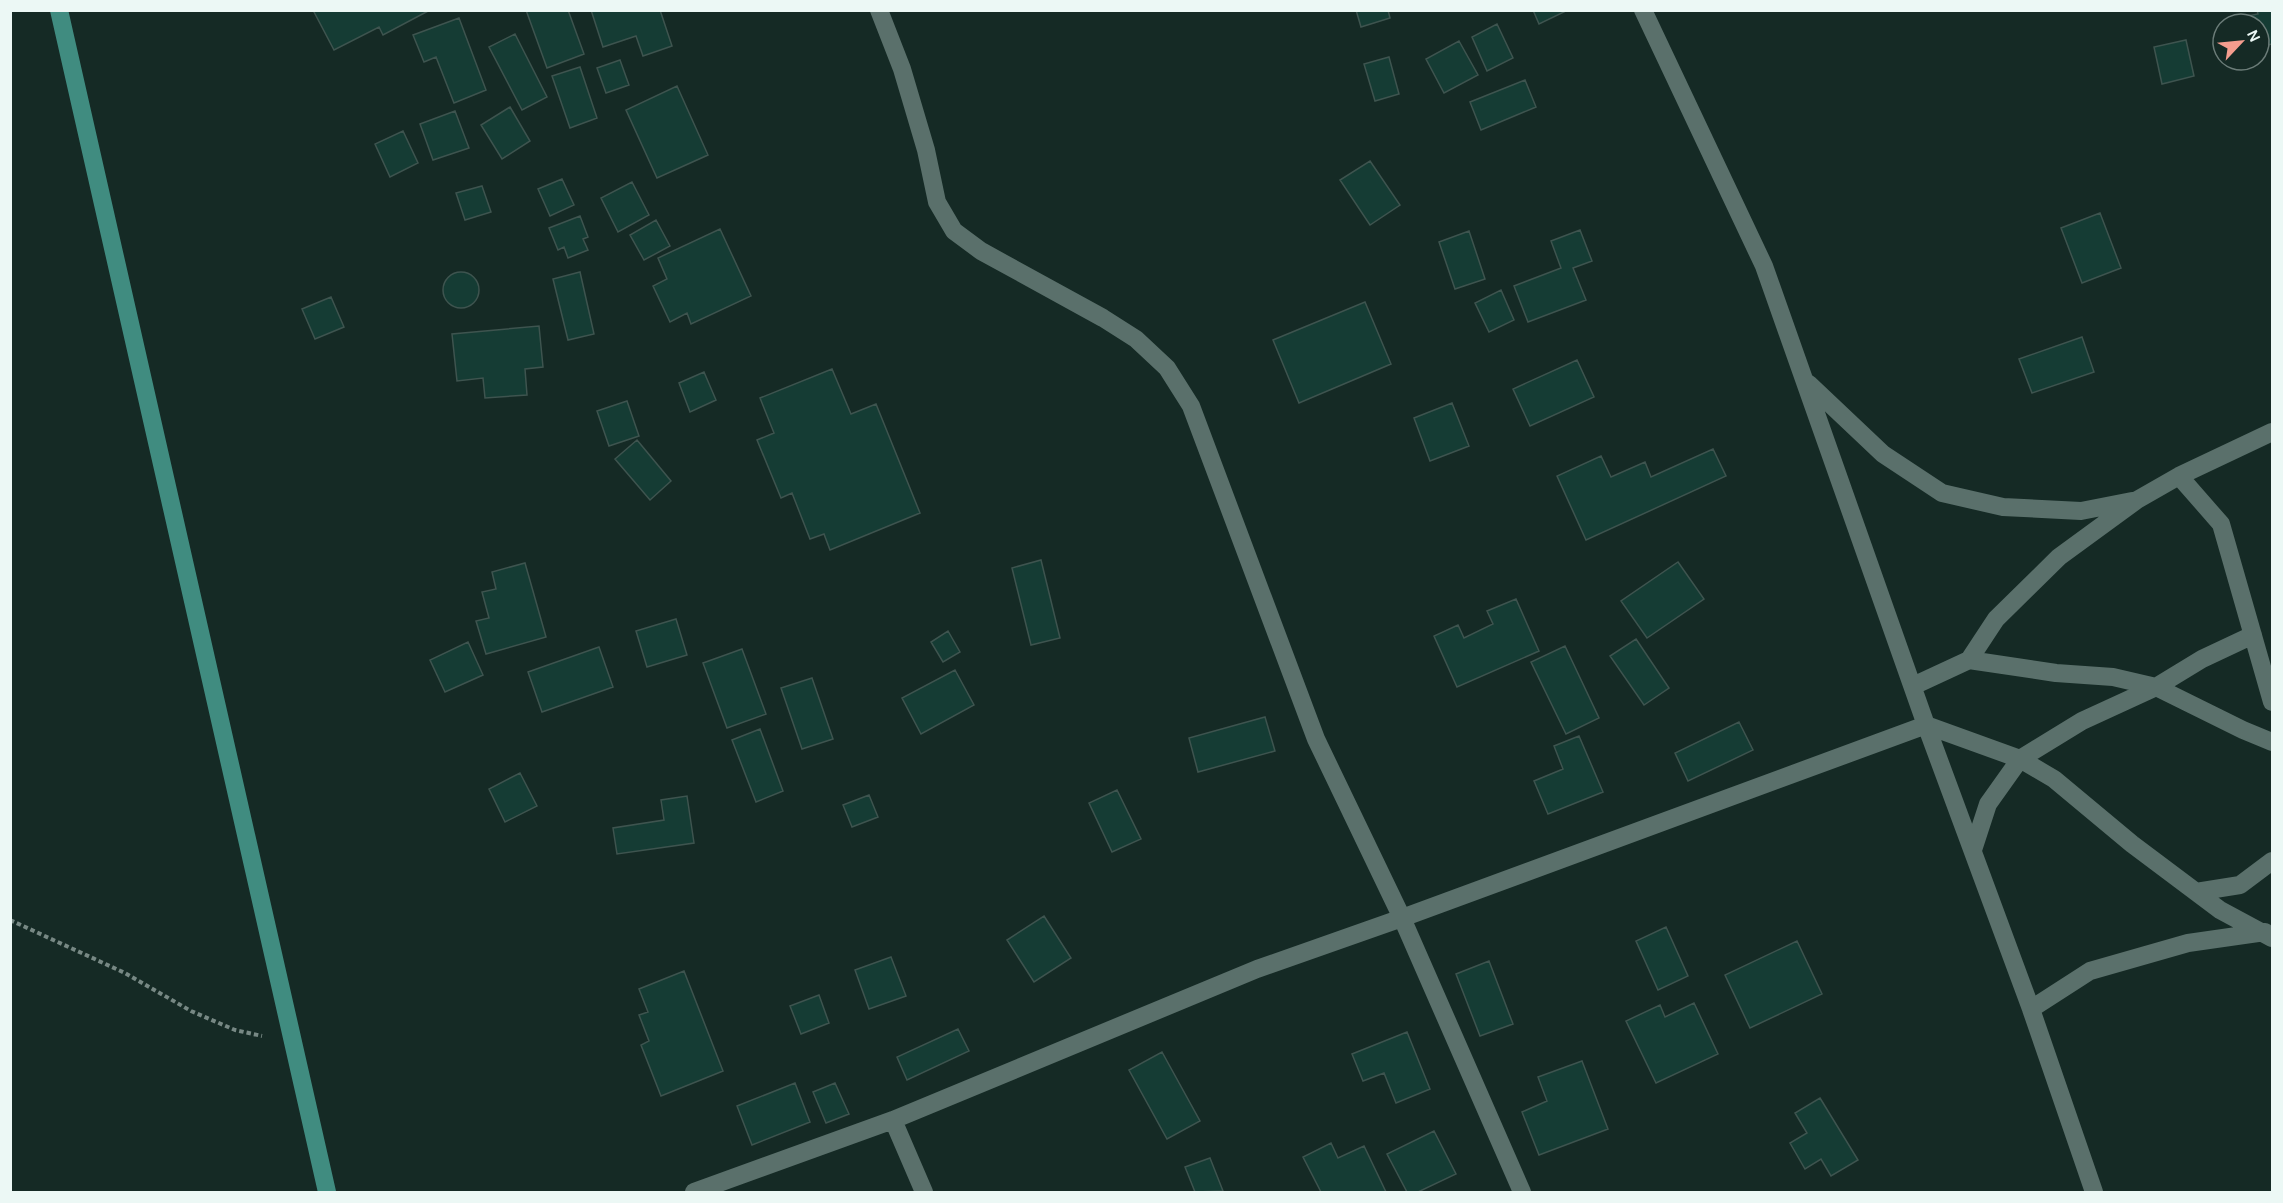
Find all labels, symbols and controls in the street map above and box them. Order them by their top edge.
north arrow [2211,12,2271,72]
text: N [2243,26,2265,45]

